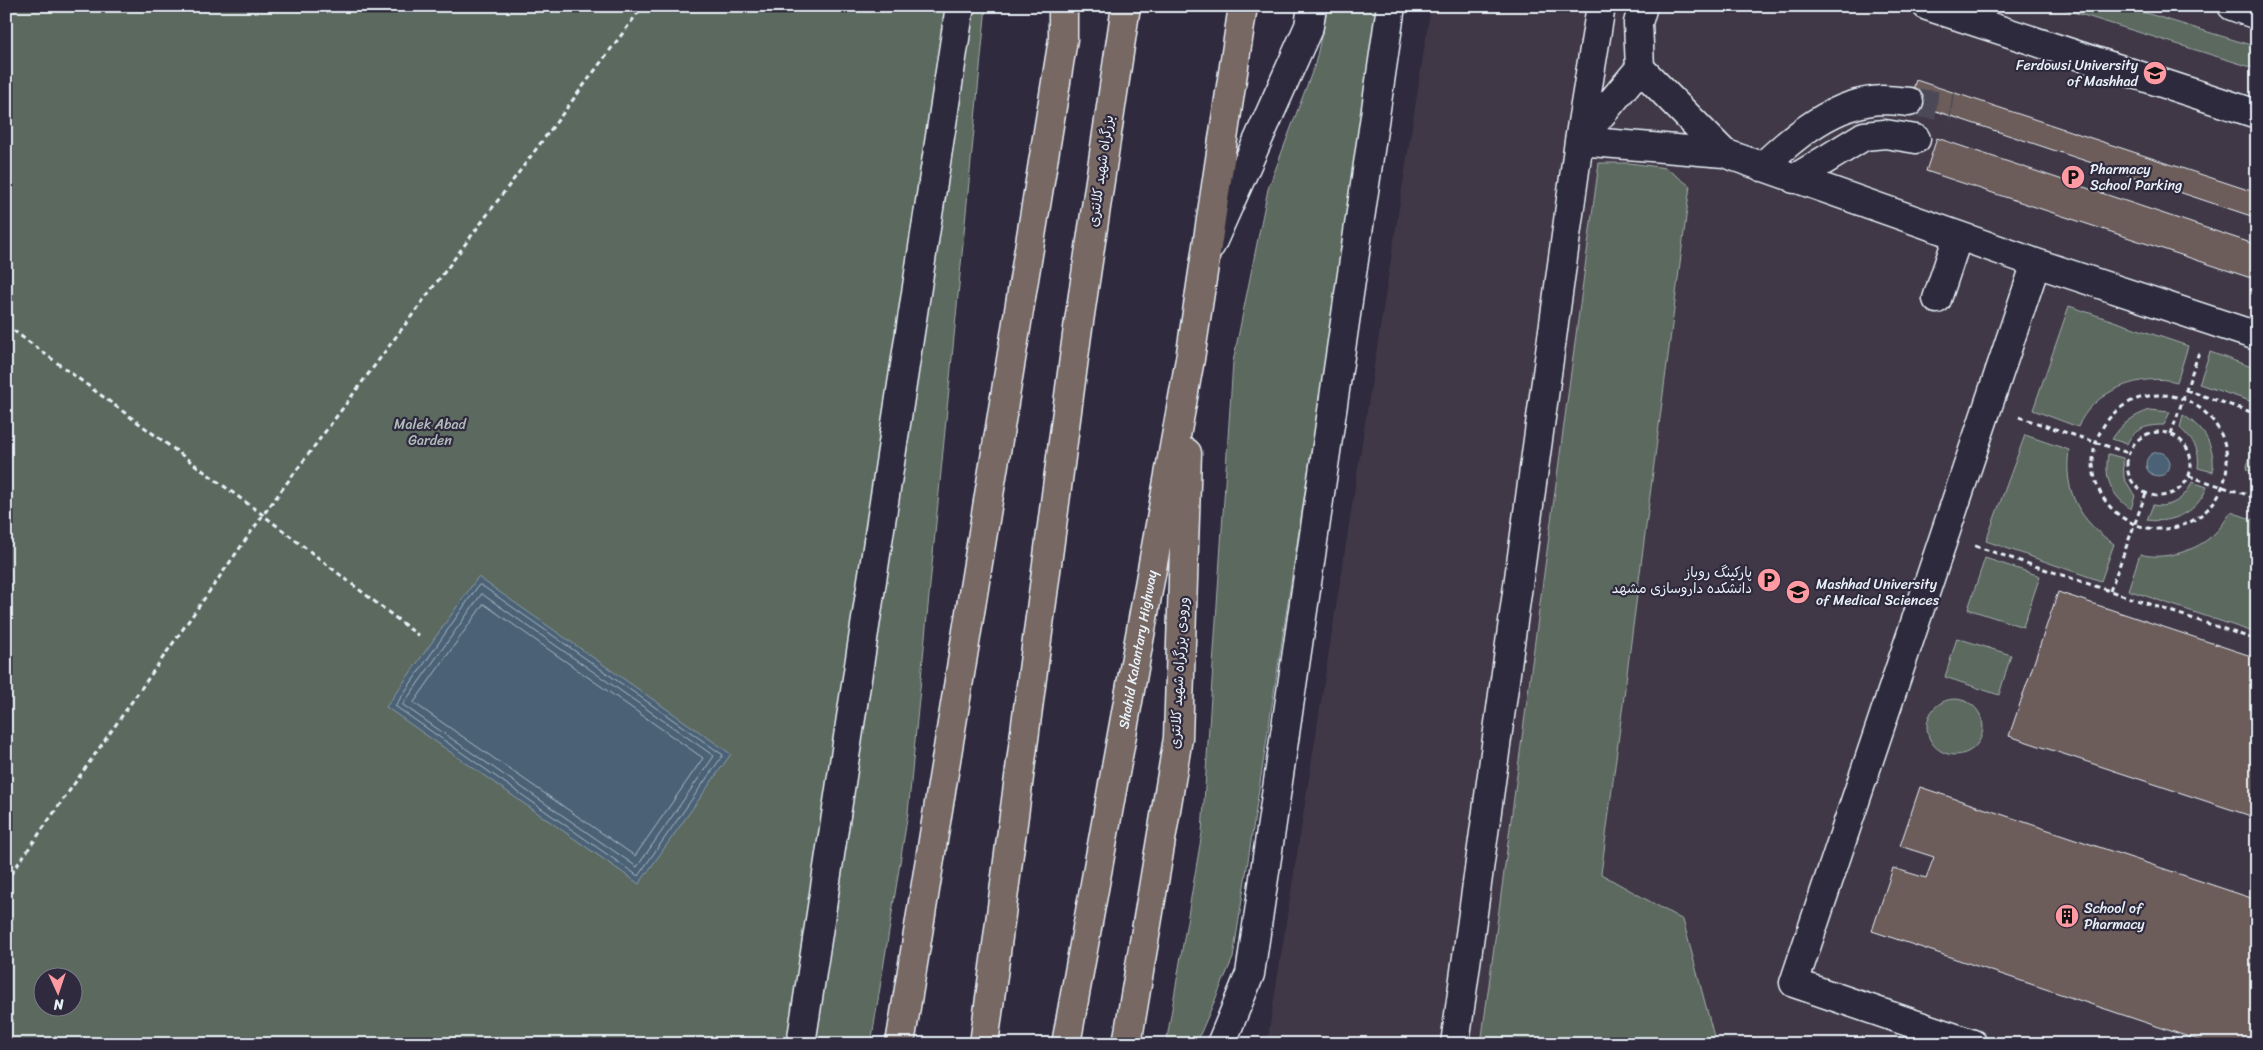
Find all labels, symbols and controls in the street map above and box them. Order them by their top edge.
place label: Ferdowsi University of Mashhad [2016,53,2140,94]
school or university icon: Ferdowsi University of Mashhad [2142,60,2168,86]
street label: بزرگراه شهید کلانتری [1081,113,1121,229]
place label: Pharmacy School Parking [2090,157,2182,198]
parking icon: Pharmacy School Parking [2060,164,2086,190]
park label: Malek Abad Garden [394,412,468,453]
place label: پارکینگ روباز دانشکده داروسازی مشهد [1612,560,1752,601]
street label: Shahid Kalantary Highway [1111,567,1164,731]
parking icon: پارکینگ روباز دانشکده داروسازی مشهد [1756,567,1782,593]
place label: Mashhad University of Medical Sciences [1816,572,1940,613]
school or university icon: Mashhad University of Medical Sciences [1785,579,1811,605]
street label: ورودی بزرگراه شهید کلانتری [1163,596,1195,750]
place label: School of Pharmacy [2084,896,2145,937]
building icon: School of Pharmacy [2054,903,2080,929]
north arrow [32,968,82,1018]
text: N [53,992,65,1017]

